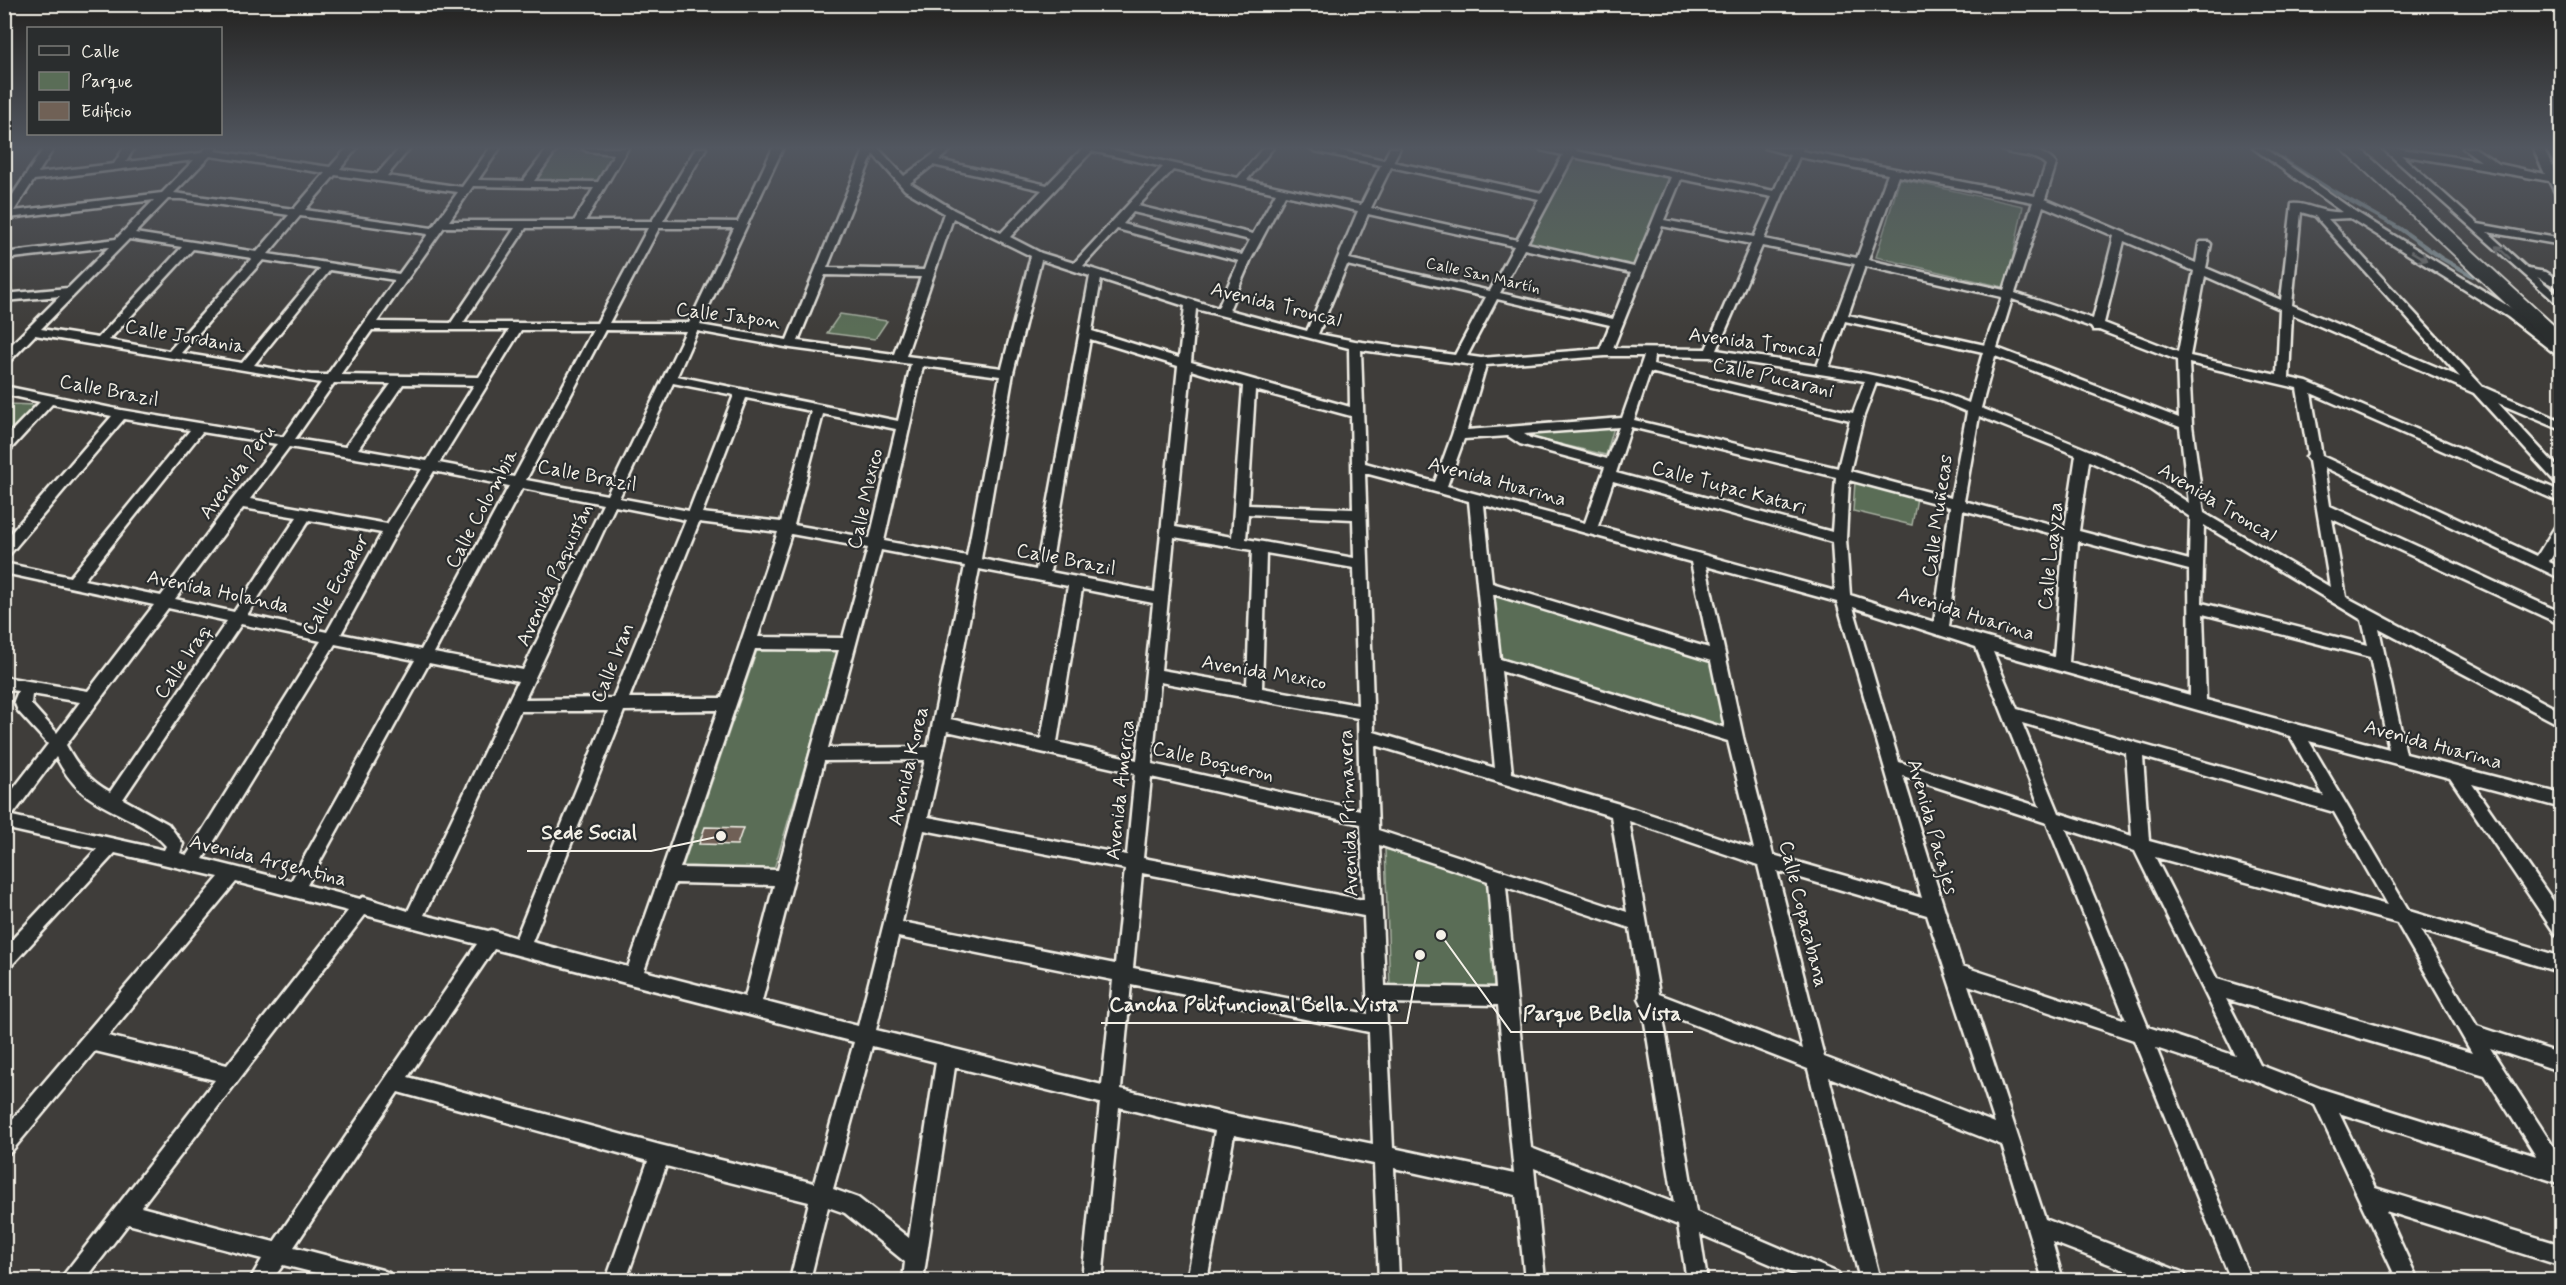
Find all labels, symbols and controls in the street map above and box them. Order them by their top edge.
legend [27,27,222,135]
text: Calle [81,40,120,64]
text: Parque [81,70,133,94]
text: Edificio [81,100,132,124]
one-way arrow [2496,245,2511,260]
one-way arrow [2410,250,2427,262]
street label: Calle San Martín [1424,253,1542,299]
street label: Avenida Troncal [1208,276,1344,334]
street label: Calle Japon [674,296,782,336]
street label: Calle Jordania [123,313,248,361]
street label: Avenida Troncal [1687,321,1823,365]
street label: Calle Pucarani [1710,351,1836,405]
street label: Calle Brazil [57,368,161,414]
street label: Avenida Peru [193,419,283,525]
street label: Calle Colombia [439,444,525,574]
street label: Calle Mexico [841,446,891,552]
street label: Avenida Huarina [1425,451,1569,513]
street label: Calle Brazil [535,453,639,499]
street label: Calle Muñecas [1916,453,1960,579]
street label: Calle Tupac Katari [1649,454,1809,522]
street label: Avenida Troncal [2153,457,2281,549]
street label: Avenida Paquistán [510,499,600,651]
street label: Calle Loayza [2032,500,2070,612]
street label: Calle Ecuador [296,528,377,641]
street label: Calle Brazil [1014,537,1118,583]
street label: Avenida Holanda [144,564,292,620]
street label: Avenida Huarina [1894,580,2038,648]
street label: Calle Iraq [148,619,218,705]
street label: Calle Iran [585,619,641,707]
street label: Avenida Mexico [1199,649,1329,697]
street label: Avenida Korea [882,704,936,828]
street label: Avenida Huarina [2361,714,2505,776]
street label: Avenida America [1100,718,1142,862]
street label: Avenida Primavera [1333,729,1365,897]
street label: Calle Boqueron [1149,735,1277,789]
street label: Avenida Pacajes [1900,756,1964,898]
callout: Sede Social [527,812,651,851]
text: Sede Social [541,819,637,847]
street label: Avenida Argentina [186,828,349,896]
street label: Calle Copacabana [1772,838,1834,990]
callout: Cancha Polifuncional Bella Vista [1101,984,1407,1023]
text: Cancha Polifuncional Bella Vista [1109,991,1399,1019]
callout: Parque Bella Vista [1511,993,1693,1032]
text: Parque Bella Vista [1523,1000,1681,1028]

